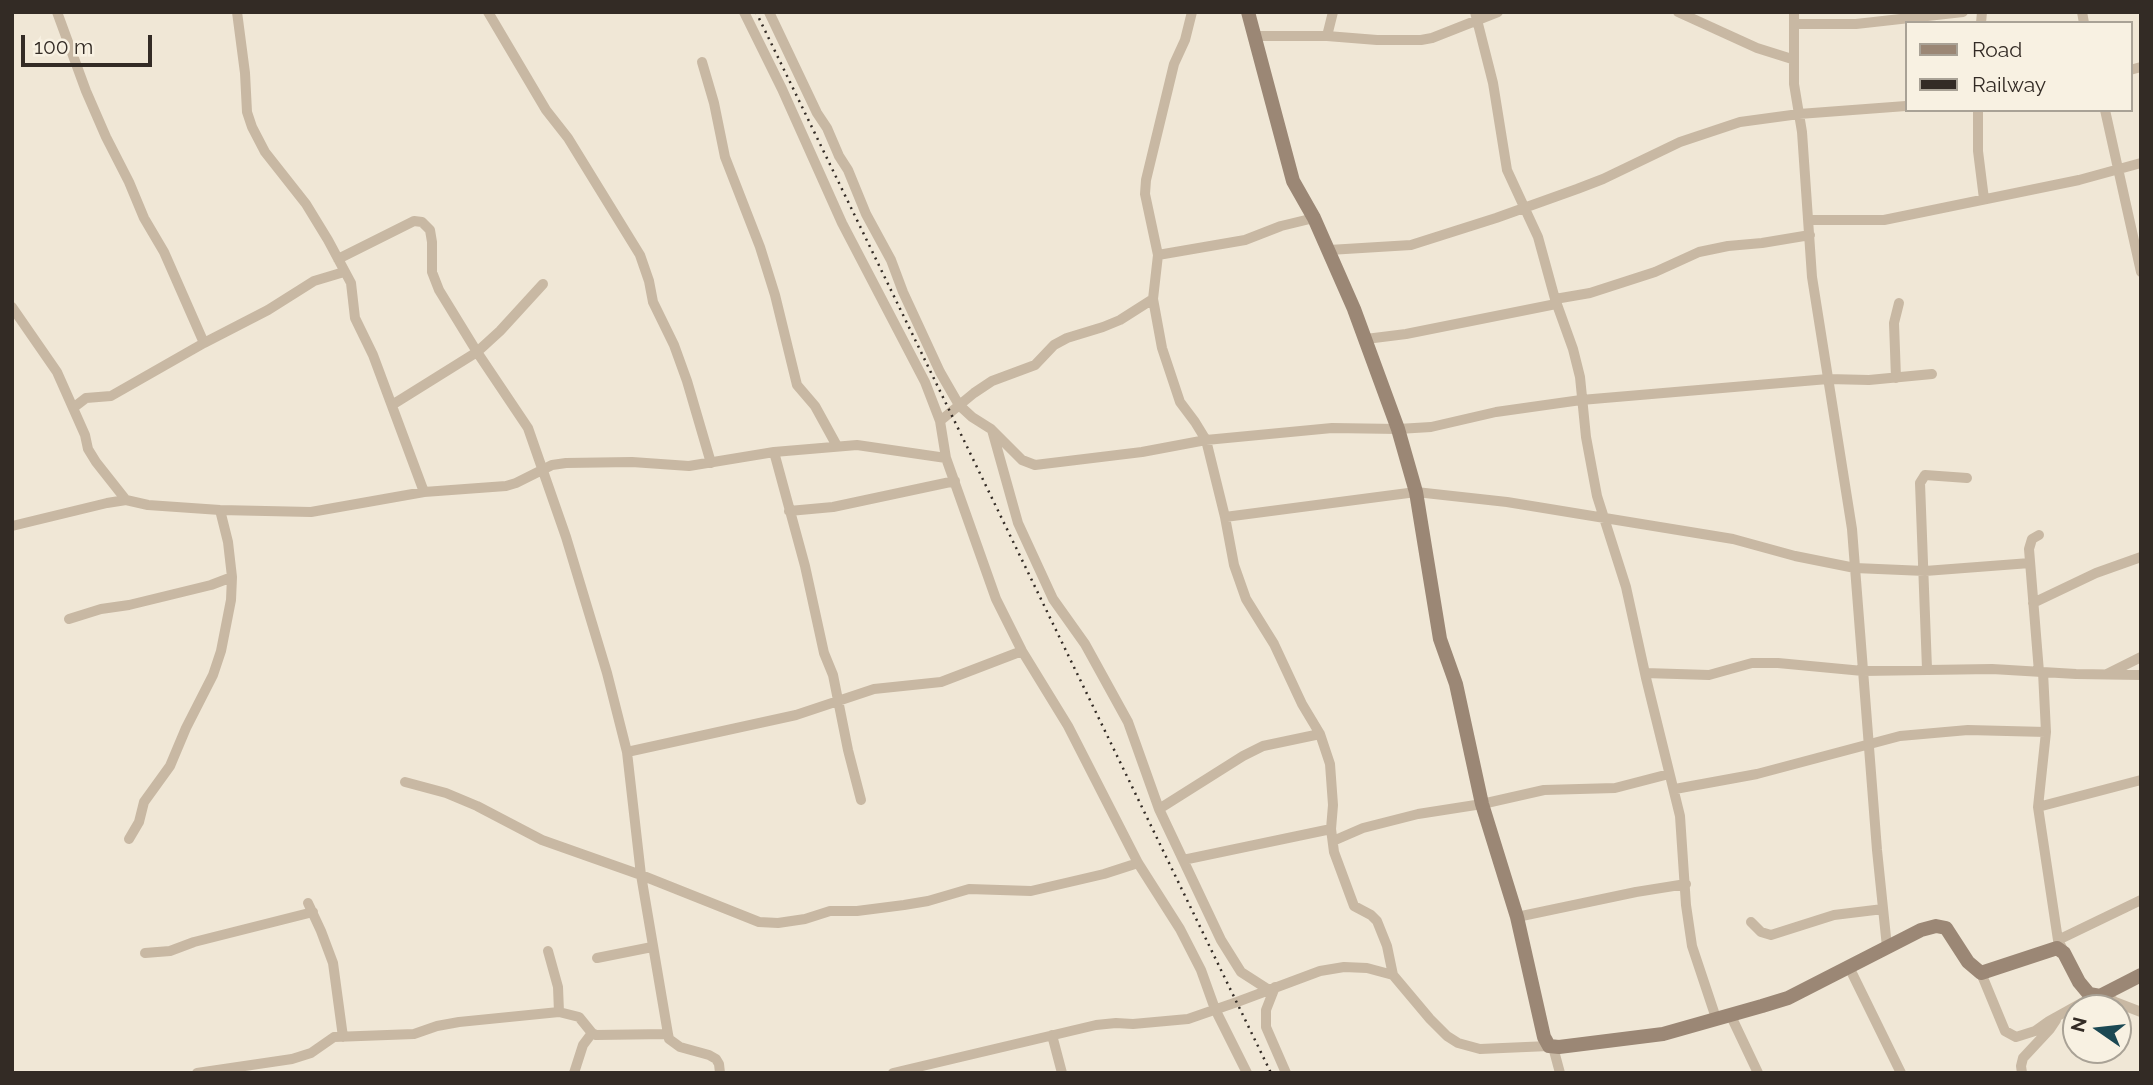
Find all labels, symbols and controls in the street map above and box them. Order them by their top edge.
scale bar [24,21,156,65]
legend [1904,21,2132,112]
text: 100 m [34,34,93,59]
text: Road [1972,37,2022,62]
text: Railway [1972,72,2046,97]
north arrow [2062,994,2132,1064]
text: N [2066,1015,2091,1034]

